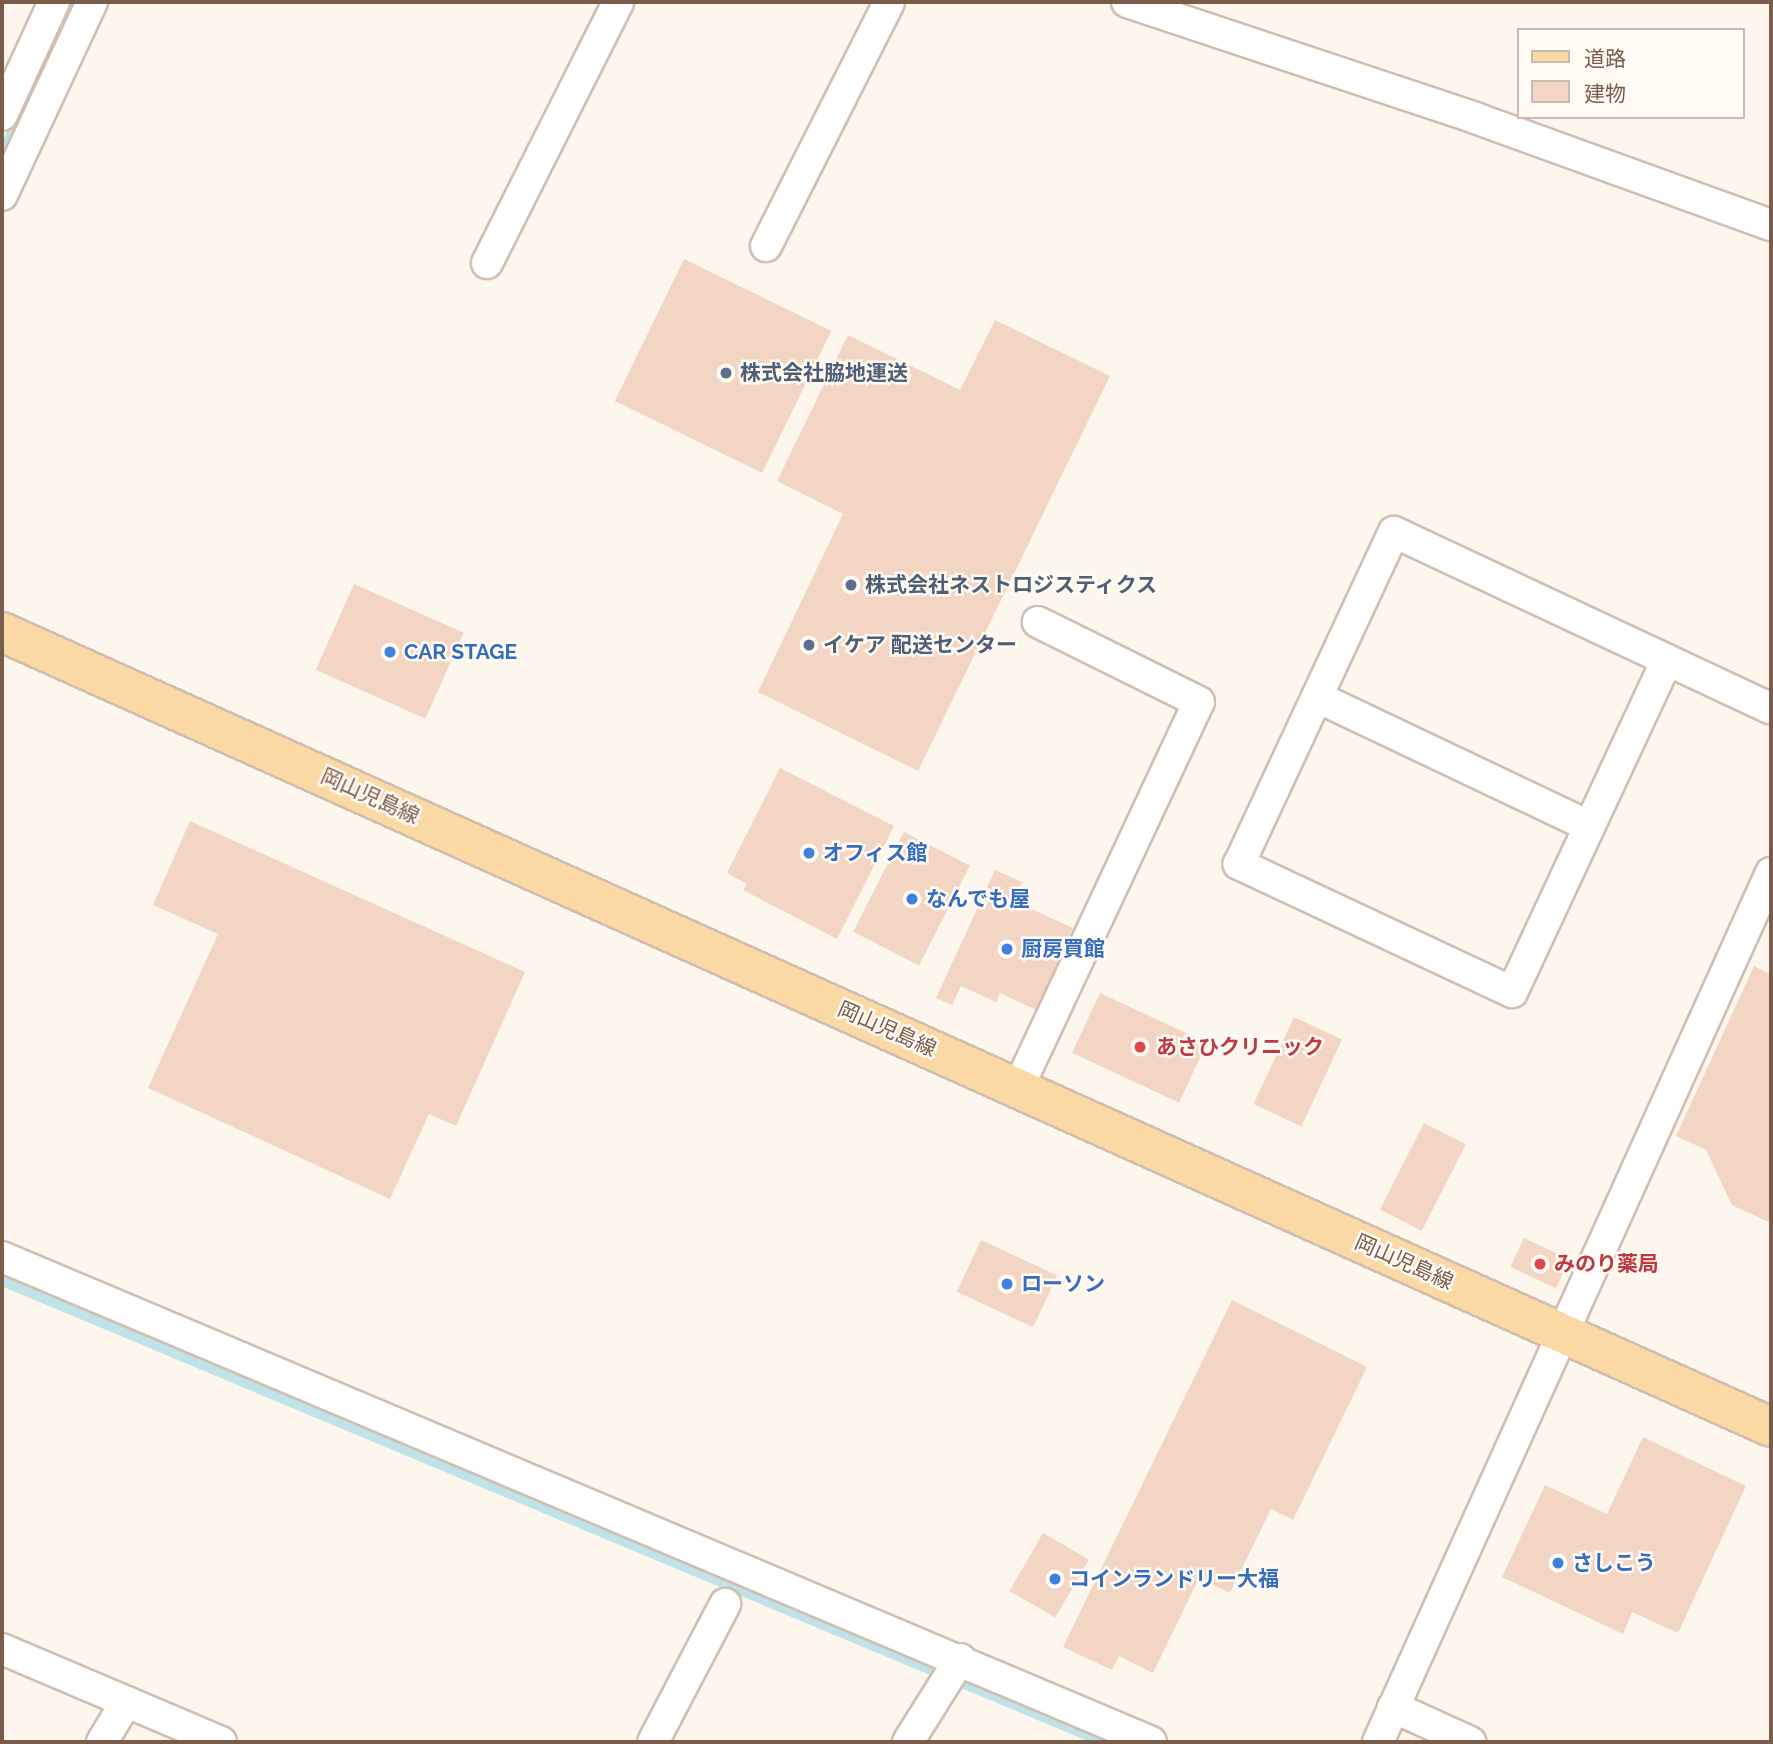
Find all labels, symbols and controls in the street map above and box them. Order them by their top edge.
legend [1518,28,1745,119]
text: 道路 [1584,46,1626,71]
text: 建物 [1584,81,1626,106]
place label: 株式会社脇地運送 [740,360,908,386]
marker: 株式会社脇地運送 [718,365,734,381]
place label: 株式会社ネストロジスティクス [865,572,1159,598]
marker: 株式会社ネストロジスティクス [843,577,859,593]
place label: イケア 配送センター [823,632,1017,658]
marker: イケア 配送センター [801,637,817,653]
place label: CAR STAGE [404,639,517,665]
marker: CAR STAGE [382,644,398,660]
street label: 岡山児島線 [317,763,423,829]
place label: オフィス館 [823,840,928,866]
marker: オフィス館 [801,845,817,861]
place label: なんでも屋 [926,886,1031,912]
marker: なんでも屋 [904,891,920,907]
place label: 厨房買館 [1021,936,1105,962]
marker: 厨房買館 [999,941,1015,957]
street label: 岡山児島線 [834,996,940,1062]
place label: あさひクリニック [1156,1034,1324,1060]
marker: あさひクリニック [1130,1037,1150,1057]
street label: 岡山児島線 [1351,1229,1457,1295]
place label: みのり薬局 [1554,1251,1659,1277]
marker: みのり薬局 [1532,1256,1548,1272]
place label: ローソン [1021,1271,1105,1297]
marker: ローソン [999,1276,1015,1292]
place label: さしこう [1572,1550,1656,1576]
marker: さしこう [1550,1555,1566,1571]
place label: コインランドリー大福 [1069,1566,1279,1592]
marker: コインランドリー大福 [1047,1571,1063,1587]

